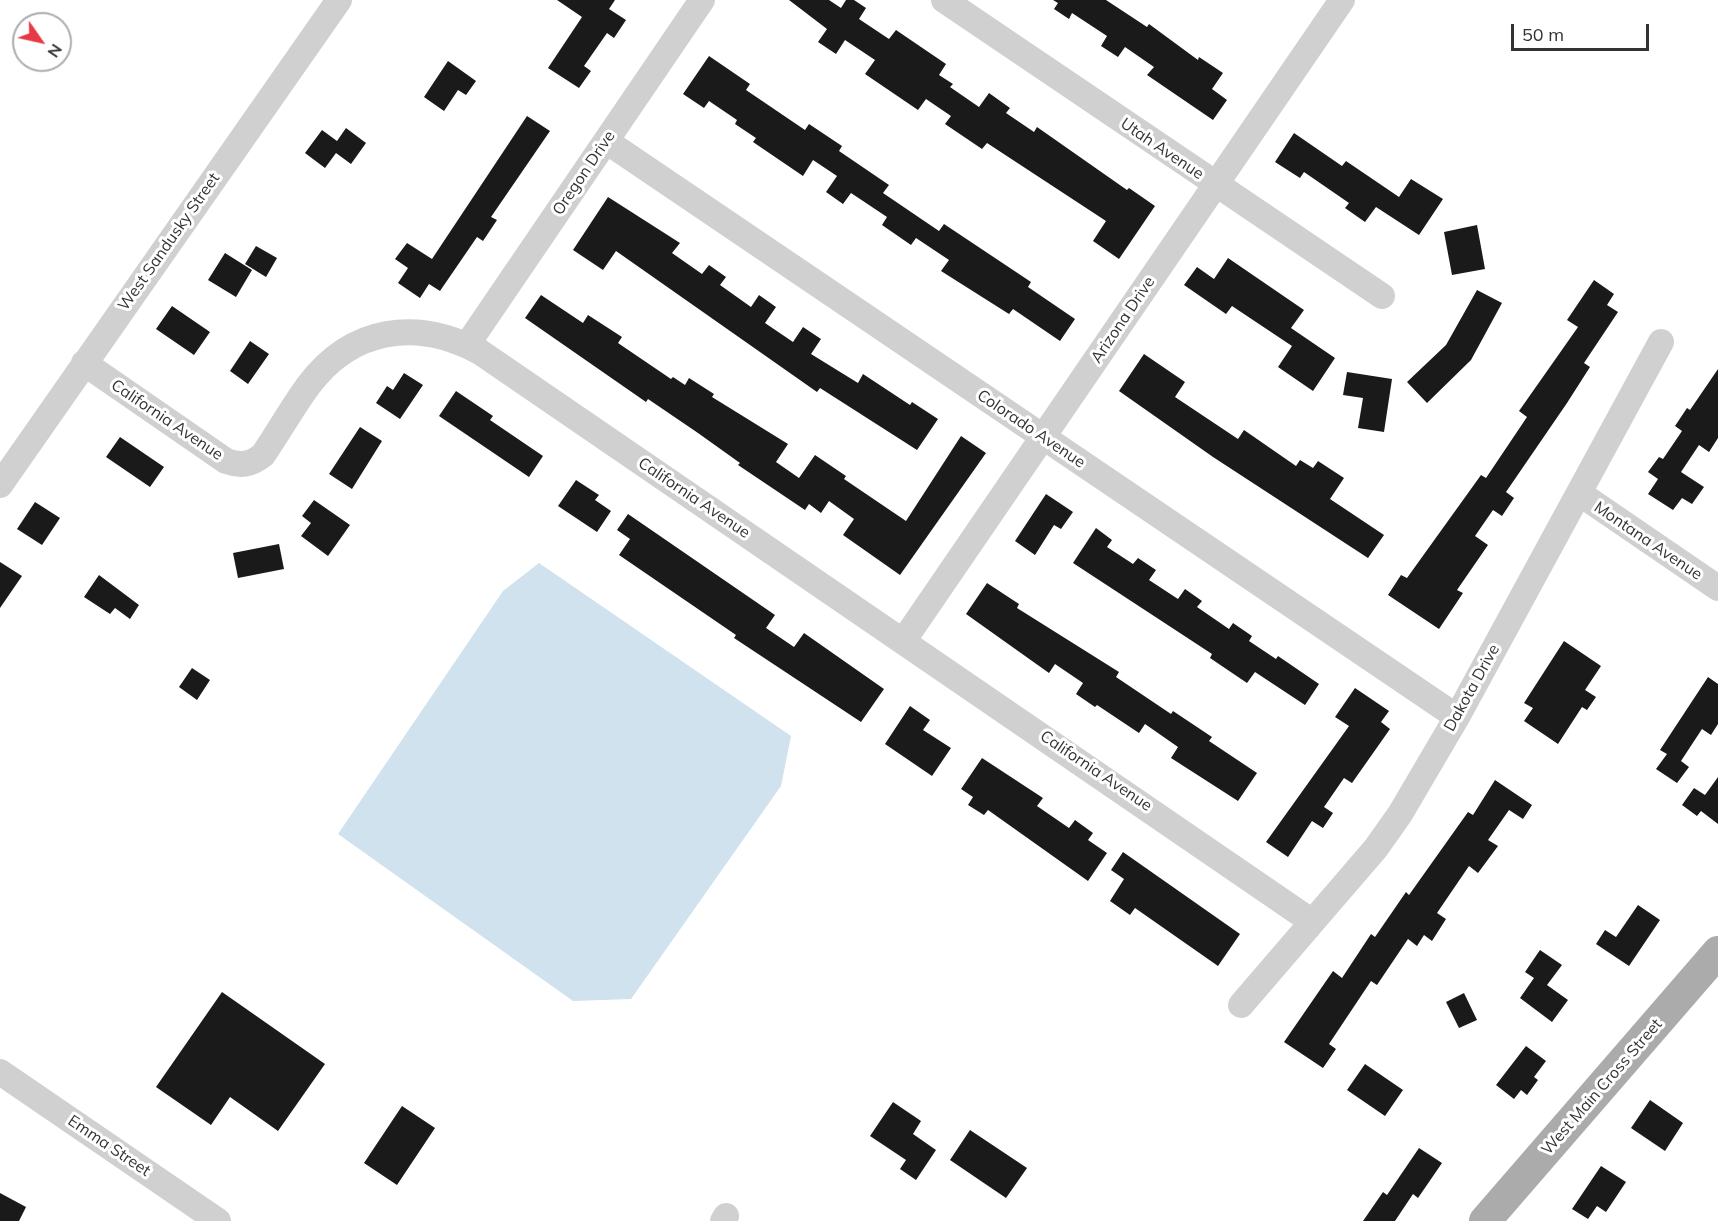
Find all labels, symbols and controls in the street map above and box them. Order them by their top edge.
north arrow [12,12,72,72]
scale bar [1514,12,1652,50]
text: 50 m [1522,23,1564,46]
text: N [44,40,67,62]
street label: Utah Avenue [1117,114,1207,184]
street label: Oregon Drive [549,127,619,219]
street label: West Sandusky Street [114,169,224,315]
street label: Arizona Drive [1087,273,1159,367]
street label: California Avenue [107,375,227,465]
street label: Colorado Avenue [973,386,1089,472]
street label: California Avenue [634,453,754,543]
street label: Montana Avenue [1590,498,1706,584]
street label: Dakota Drive [1440,641,1504,735]
street label: California Avenue [1036,726,1156,816]
street label: West Main Cross Street [1538,1015,1666,1159]
street label: Emma Street [64,1111,154,1181]

